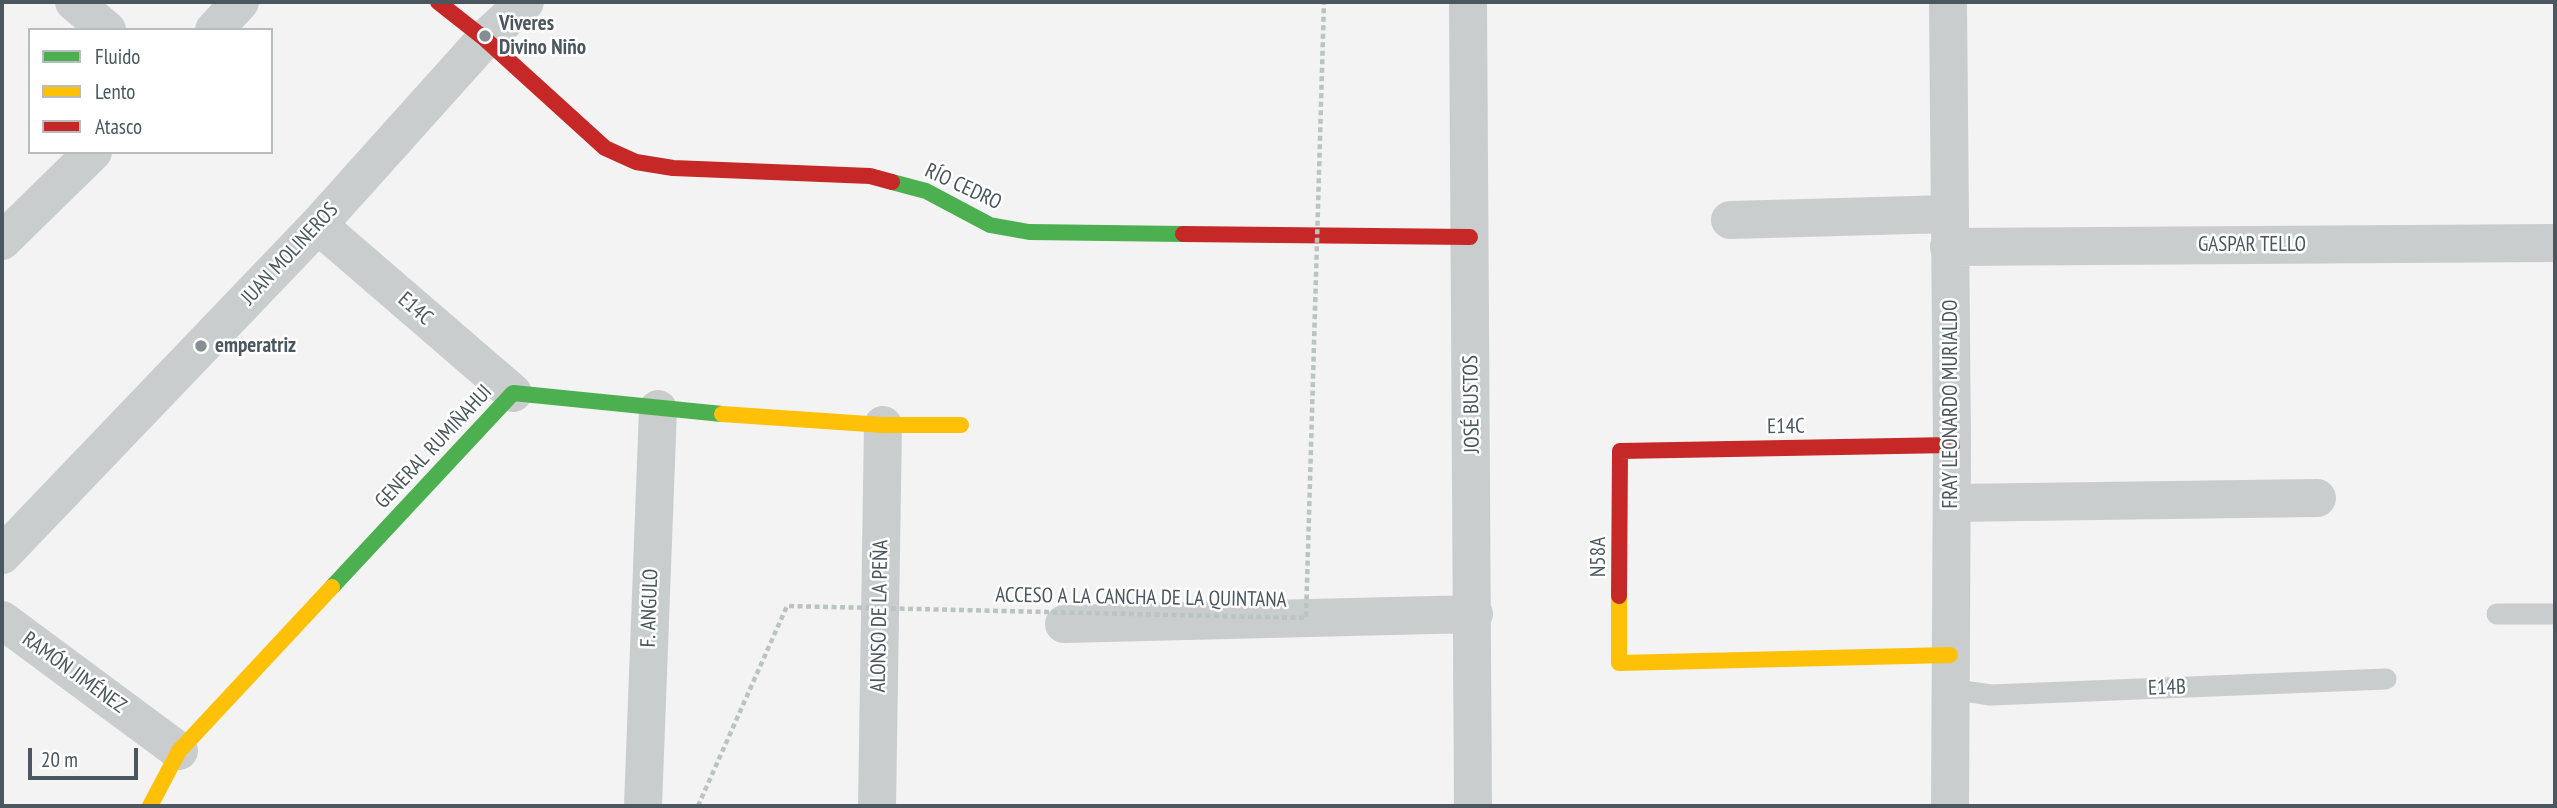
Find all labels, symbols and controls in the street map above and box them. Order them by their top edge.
place label: Viveres Divino Niño [499,11,586,61]
legend [28,28,273,154]
marker: Viveres Divino Niño [477,28,493,44]
text: Fluido [95,43,140,70]
text: Lento [95,78,135,105]
text: Atasco [95,113,142,140]
street label: RÍO CEDRO [921,158,1005,216]
street label: JUAN MOLINEROS [236,198,344,310]
street label: GASPAR TELLO [2198,232,2306,258]
street label: E14C [393,287,437,331]
street label: FRAY LEONARDO MURIALDO [1938,299,1964,509]
place label: emperatriz [215,333,296,359]
marker: emperatriz [193,338,209,354]
street label: JOSÉ BUSTOS [1459,355,1485,453]
street label: GENERAL RUMIÑAHUI [370,380,498,514]
street label: E14C [1767,414,1805,440]
street label: N58A [1586,537,1612,577]
street label: ALONSO DE LA PEÑA [866,539,894,693]
street label: F. ANGULO [636,568,664,648]
street label: ACCESO A LA CANCHA DE LA QUINTANA [995,583,1287,613]
street label: RAMÓN JIMÉNEZ [17,627,131,719]
street label: E14B [2148,675,2186,701]
scale bar [32,734,142,778]
text: 20 m [41,746,78,773]

